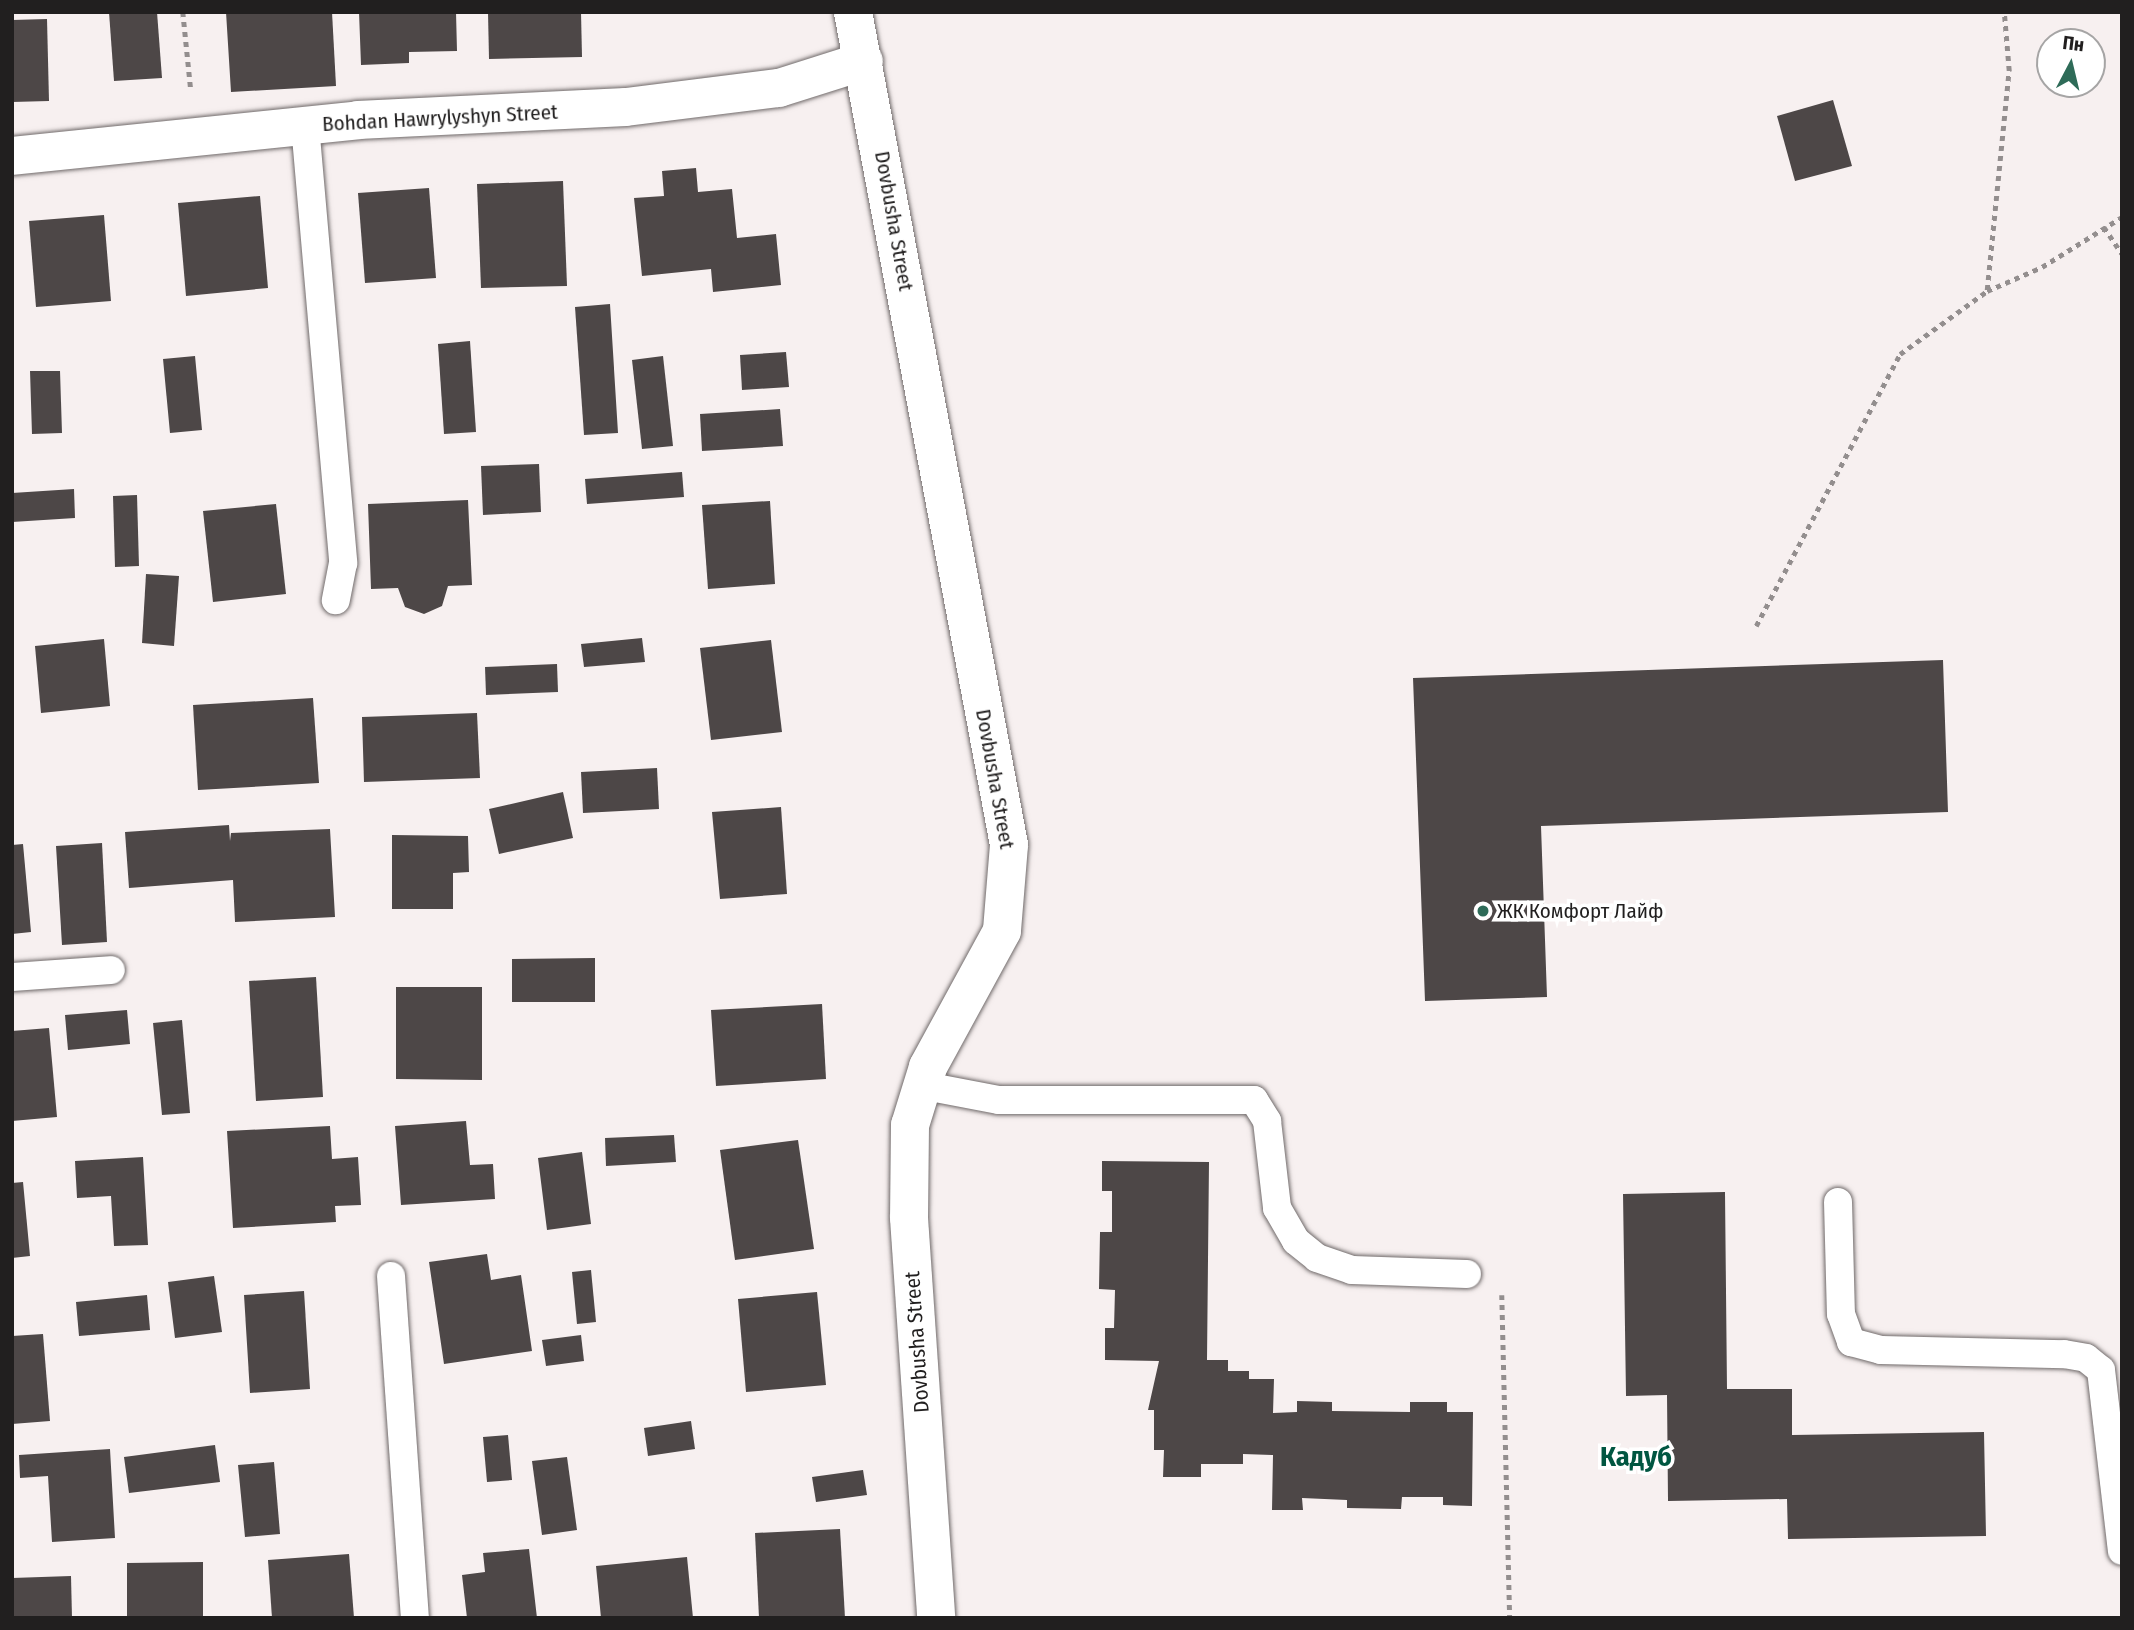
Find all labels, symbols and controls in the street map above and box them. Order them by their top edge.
north arrow [2036,28,2106,98]
text: Пн [2061,31,2085,56]
street label: Bohdan Hawrylyshyn Street [322,99,558,137]
street label: Dovbusha Street [869,149,919,293]
street label: Dovbusha Street [970,707,1020,851]
place label: ЖК Комфорт Лайф [1497,898,1663,924]
marker: ЖК Комфорт Лайф [1475,903,1491,919]
street label: Dovbusha Street [899,1271,935,1413]
district label: Кадуб [1600,1440,1672,1474]

